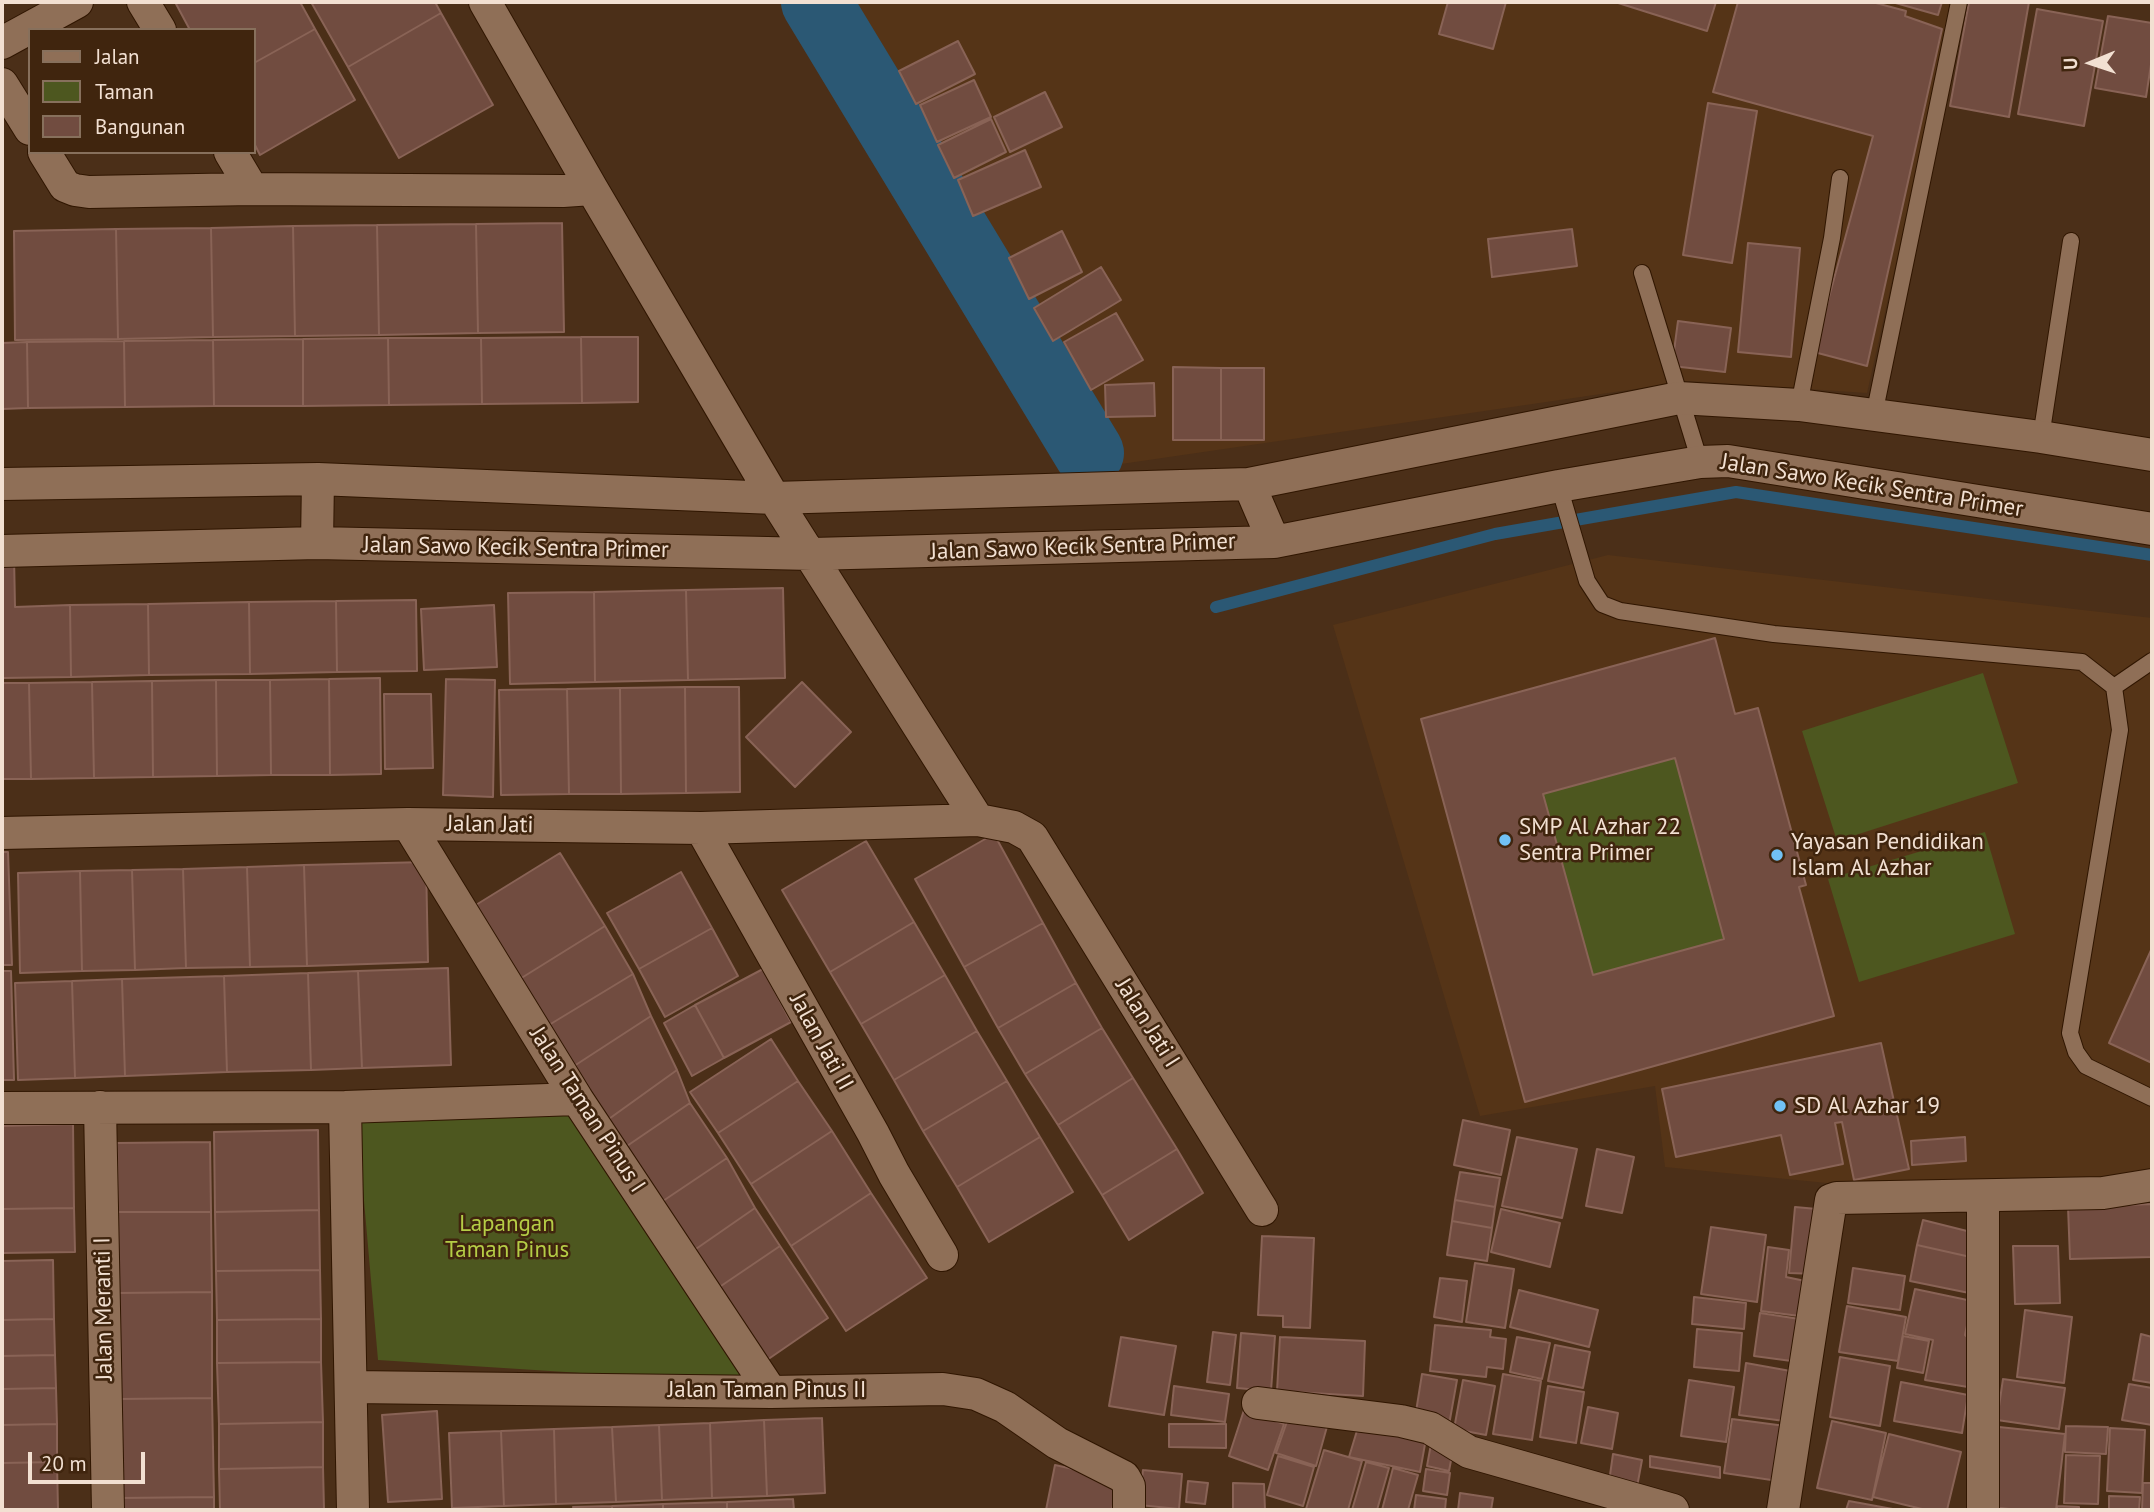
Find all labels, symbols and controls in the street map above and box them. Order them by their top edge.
legend [28,28,256,154]
north arrow [2056,28,2126,98]
text: Jalan [95,43,140,70]
text: U [2058,57,2082,70]
text: Taman [95,78,154,105]
text: Bangunan [95,113,185,140]
street label: Jalan Sawo Kecik Sentra Primer [1719,448,2025,524]
street label: Jalan Sawo Kecik Sentra Primer [930,528,1236,566]
street label: Jalan Sawo Kecik Sentra Primer [363,532,669,564]
street label: Jalan Jati [446,810,534,840]
place label: SMP Al Azhar 22 Sentra Primer [1519,813,1681,867]
place label: Yayasan Pendidikan Islam Al Azhar [1791,828,1984,882]
marker: SMP Al Azhar 22 Sentra Primer [1497,832,1513,848]
marker: Yayasan Pendidikan Islam Al Azhar [1769,847,1785,863]
street label: Jalan Jati I [1109,973,1185,1073]
street label: Jalan Jati II [783,989,859,1095]
street label: Jalan Taman Pinus I [523,1022,651,1198]
place label: SD Al Azhar 19 [1794,1092,1940,1120]
marker: SD Al Azhar 19 [1772,1098,1788,1114]
park label: Lapangan Taman Pinus [445,1210,569,1264]
street label: Jalan Meranti I [89,1237,119,1381]
street label: Jalan Taman Pinus II [668,1376,866,1404]
scale bar [32,1438,149,1482]
text: 20 m [41,1450,87,1477]

